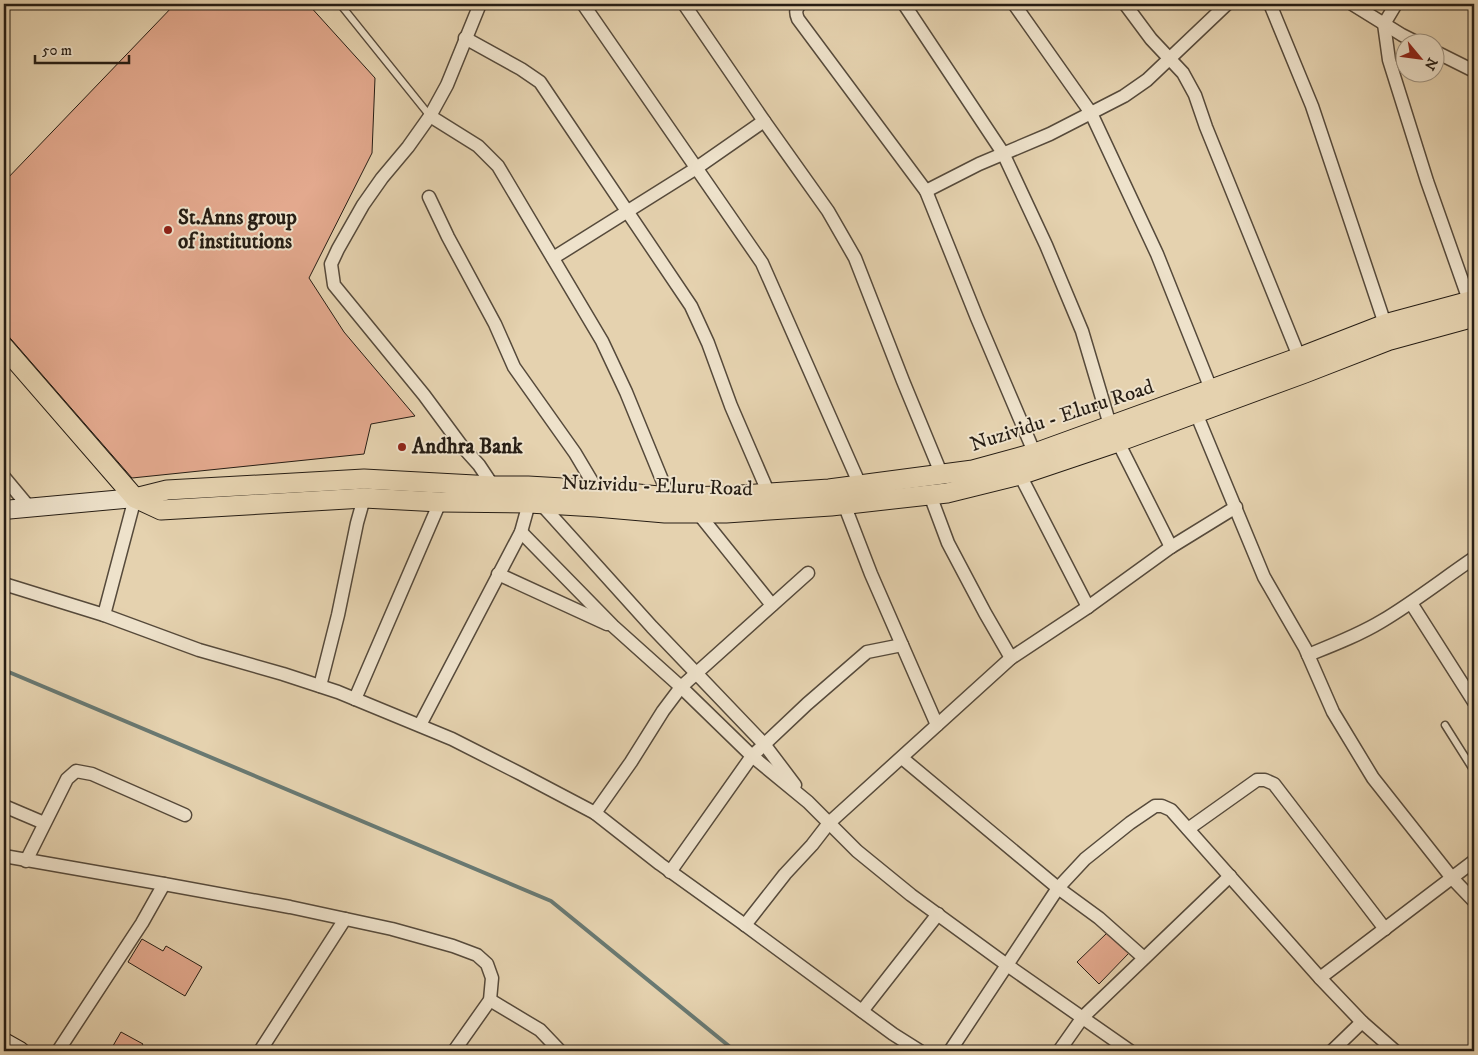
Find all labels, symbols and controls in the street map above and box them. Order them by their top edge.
scale bar [35,32,129,64]
north arrow [1396,32,1446,82]
text: 50 m [42,41,72,60]
text: N [1420,54,1441,74]
place label: St.Anns group of institutions [178,205,297,255]
marker: St.Anns group of institutions [162,224,174,236]
street label: Nuzividu - Eluru Road [967,374,1158,458]
place label: Andhra Bank [411,434,523,460]
marker: Andhra Bank [396,441,408,453]
street label: Nuzividu - Eluru Road [561,470,754,502]

